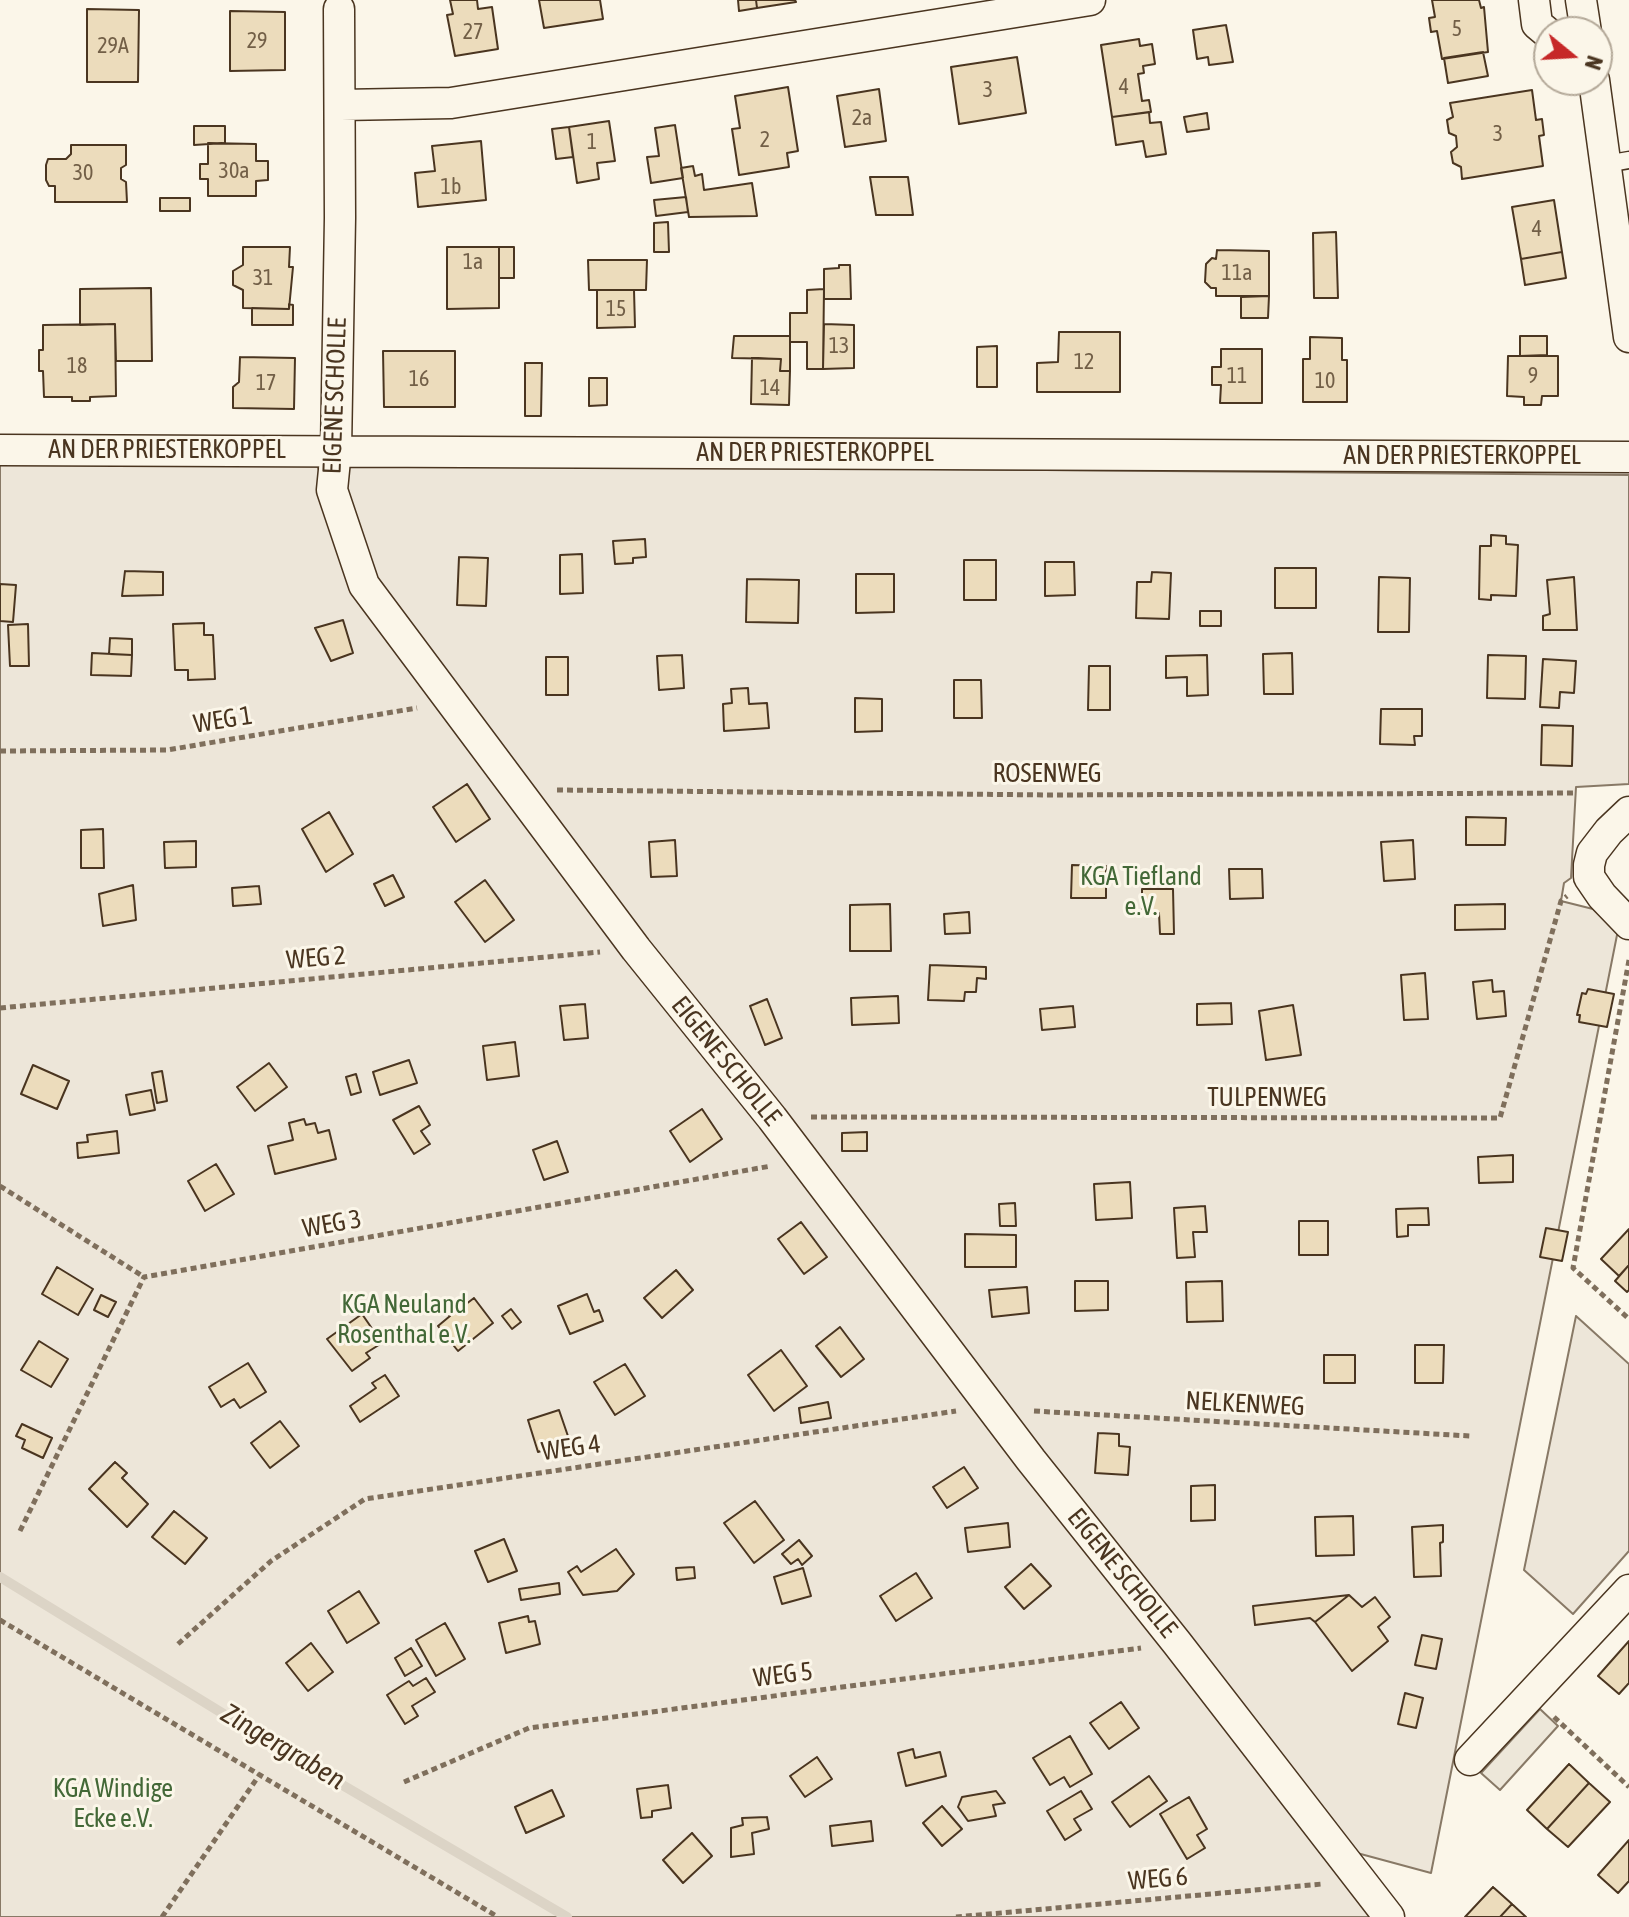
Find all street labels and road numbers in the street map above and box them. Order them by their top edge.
street label: EIGENE SCHOLLE [317,317,353,475]
street label: AN DER PRIESTERKOPPEL [48,434,286,466]
street label: AN DER PRIESTERKOPPEL [696,437,934,469]
street label: AN DER PRIESTERKOPPEL [1343,440,1581,472]
street label: WEG 1 [191,700,255,740]
street label: ROSENWEG [993,758,1101,790]
street label: WEG 2 [285,940,347,976]
street label: EIGENE SCHOLLE [665,990,787,1132]
street label: TULPENWEG [1207,1082,1327,1114]
street label: WEG 3 [300,1203,364,1245]
street label: NELKENWEG [1185,1385,1305,1423]
street label: WEG 4 [539,1428,603,1468]
street label: EIGENE SCHOLLE [1061,1502,1183,1644]
street label: WEG 5 [752,1656,814,1694]
street label: WEG 6 [1127,1861,1189,1897]

